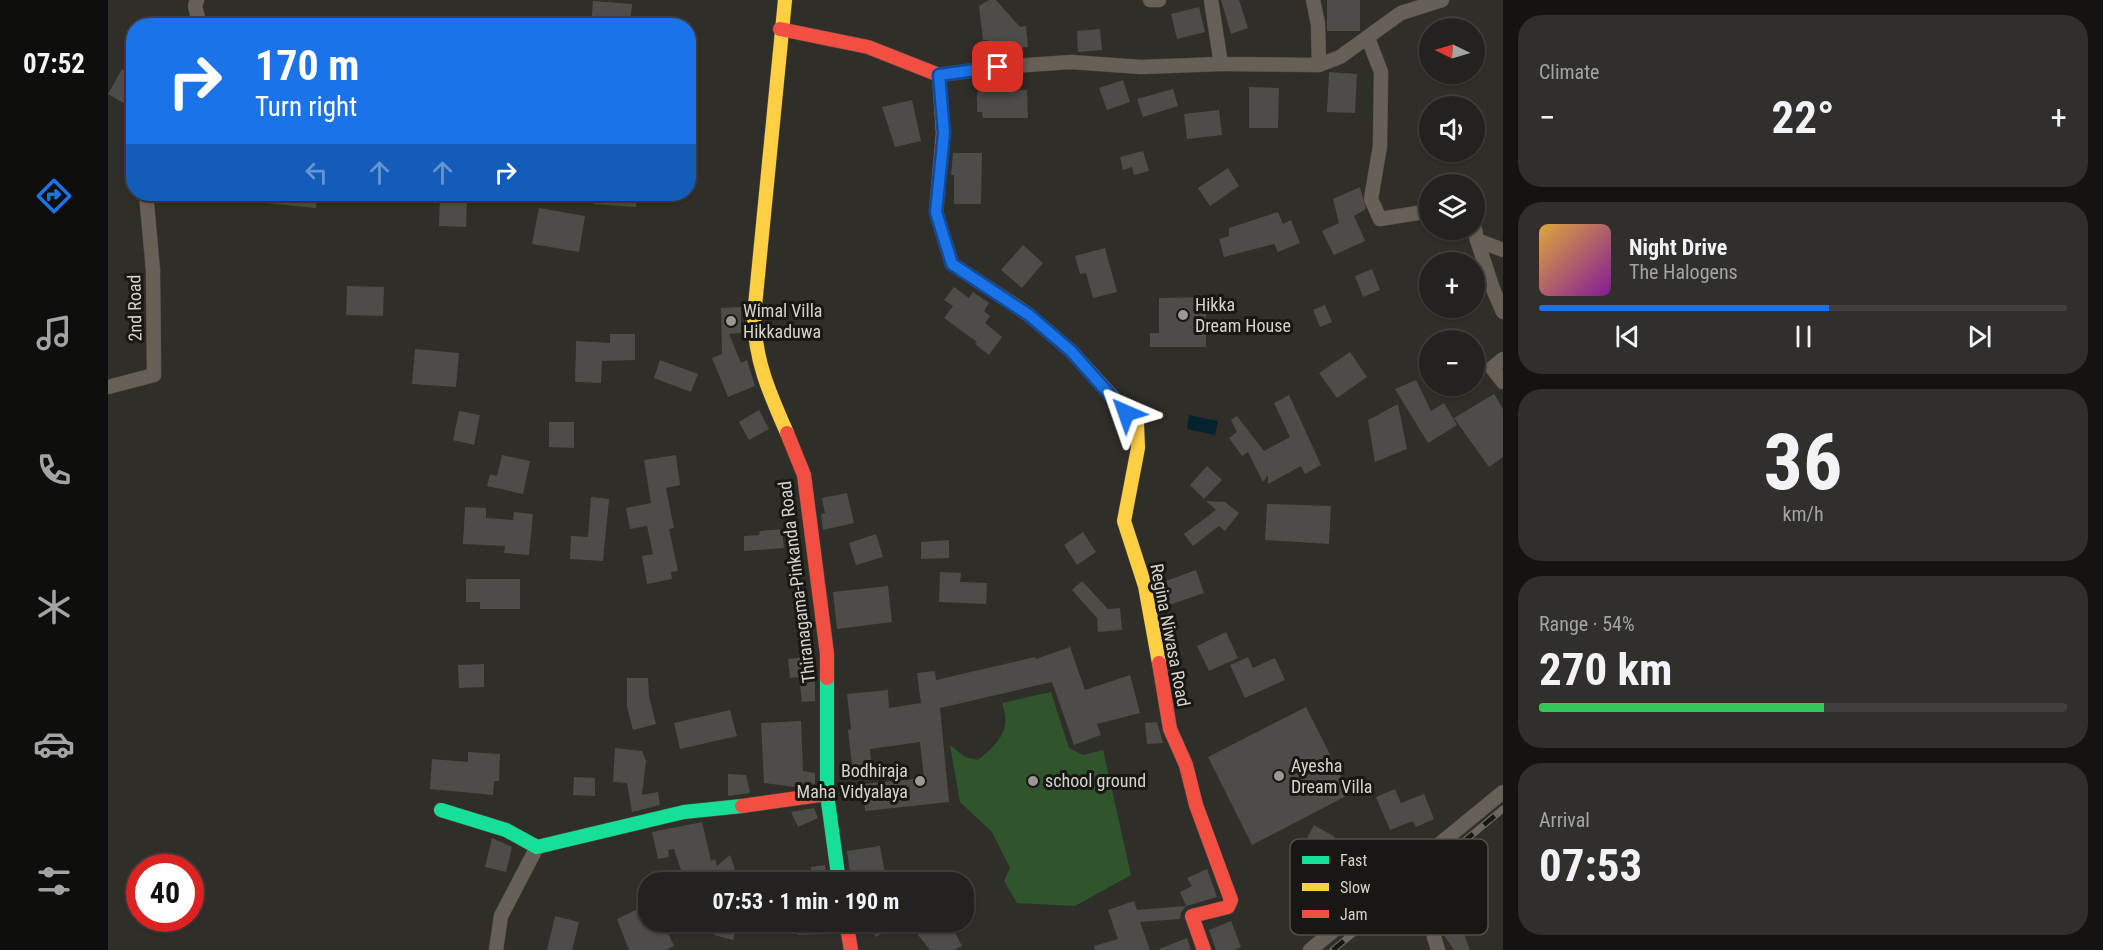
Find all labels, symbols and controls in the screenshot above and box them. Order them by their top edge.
north arrow [1419,18,1485,84]
map controls [1419,18,1485,396]
text: 170 m [255,41,360,90]
pin [972,41,1023,92]
icon: right [156,42,234,120]
text: 07:52 [23,48,85,80]
icon: arrive [981,50,1014,83]
text: Climate [1539,60,1599,84]
text: Turn right [255,91,357,123]
text: 22° [1772,91,1835,144]
button: sound [1419,96,1485,162]
text: − [1539,98,1556,137]
text: + [2051,98,2067,137]
icon: left [300,156,333,189]
icon: ahead [363,156,396,189]
icon: ahead [426,156,459,189]
icon: right [489,156,522,189]
button: layers [1419,174,1485,240]
icon: directions [33,175,75,217]
text: Night Drive [1629,235,1727,260]
button: + [1419,252,1485,318]
text: The Halogens [1629,260,1738,284]
street label: 2nd Road [123,274,146,342]
place label: Hikka Dream House [1195,294,1291,336]
place label: Wimal Villa Hikkaduwa [743,300,822,342]
marker: Hikka Dream House [1176,308,1190,322]
icon: music [33,312,75,354]
marker: Wimal Villa Hikkaduwa [724,314,738,328]
icon: previous [1611,320,1644,353]
icon: pause [1787,320,1820,353]
icon: next [1963,320,1996,353]
button: − [1419,330,1485,396]
position arrow [1094,381,1158,445]
text: 36 [1764,417,1842,508]
icon: phone [33,449,75,491]
street label: Thiranagama-Pinkanda Road [774,480,819,684]
text: km/h [1782,502,1824,526]
street label: Regina Niwasa Road [1146,562,1195,708]
icon: climate [33,586,75,628]
text: Range · 54% [1539,612,1635,636]
text: 270 km [1539,643,1672,696]
icon: car [33,723,75,765]
place label: Ayesha Dream Villa [1291,755,1372,797]
place label: Bodhiraja Maha Vidyalaya [797,760,908,802]
marker: Ayesha Dream Villa [1272,769,1286,783]
place label: school ground [1045,770,1146,791]
marker: Bodhiraja Maha Vidyalaya [913,774,927,788]
marker: school ground [1026,774,1040,788]
text: Arrival [1539,808,1590,832]
legend [1290,839,1488,935]
text: 07:53 [1539,839,1642,892]
text: Fast [1340,851,1367,870]
speed limit sign: 40 [126,854,204,932]
icon: filters [33,860,75,902]
text: Slow [1340,878,1370,897]
text: 07:53 · 1 min · 190 m [713,889,899,914]
text: Jam [1340,905,1367,924]

